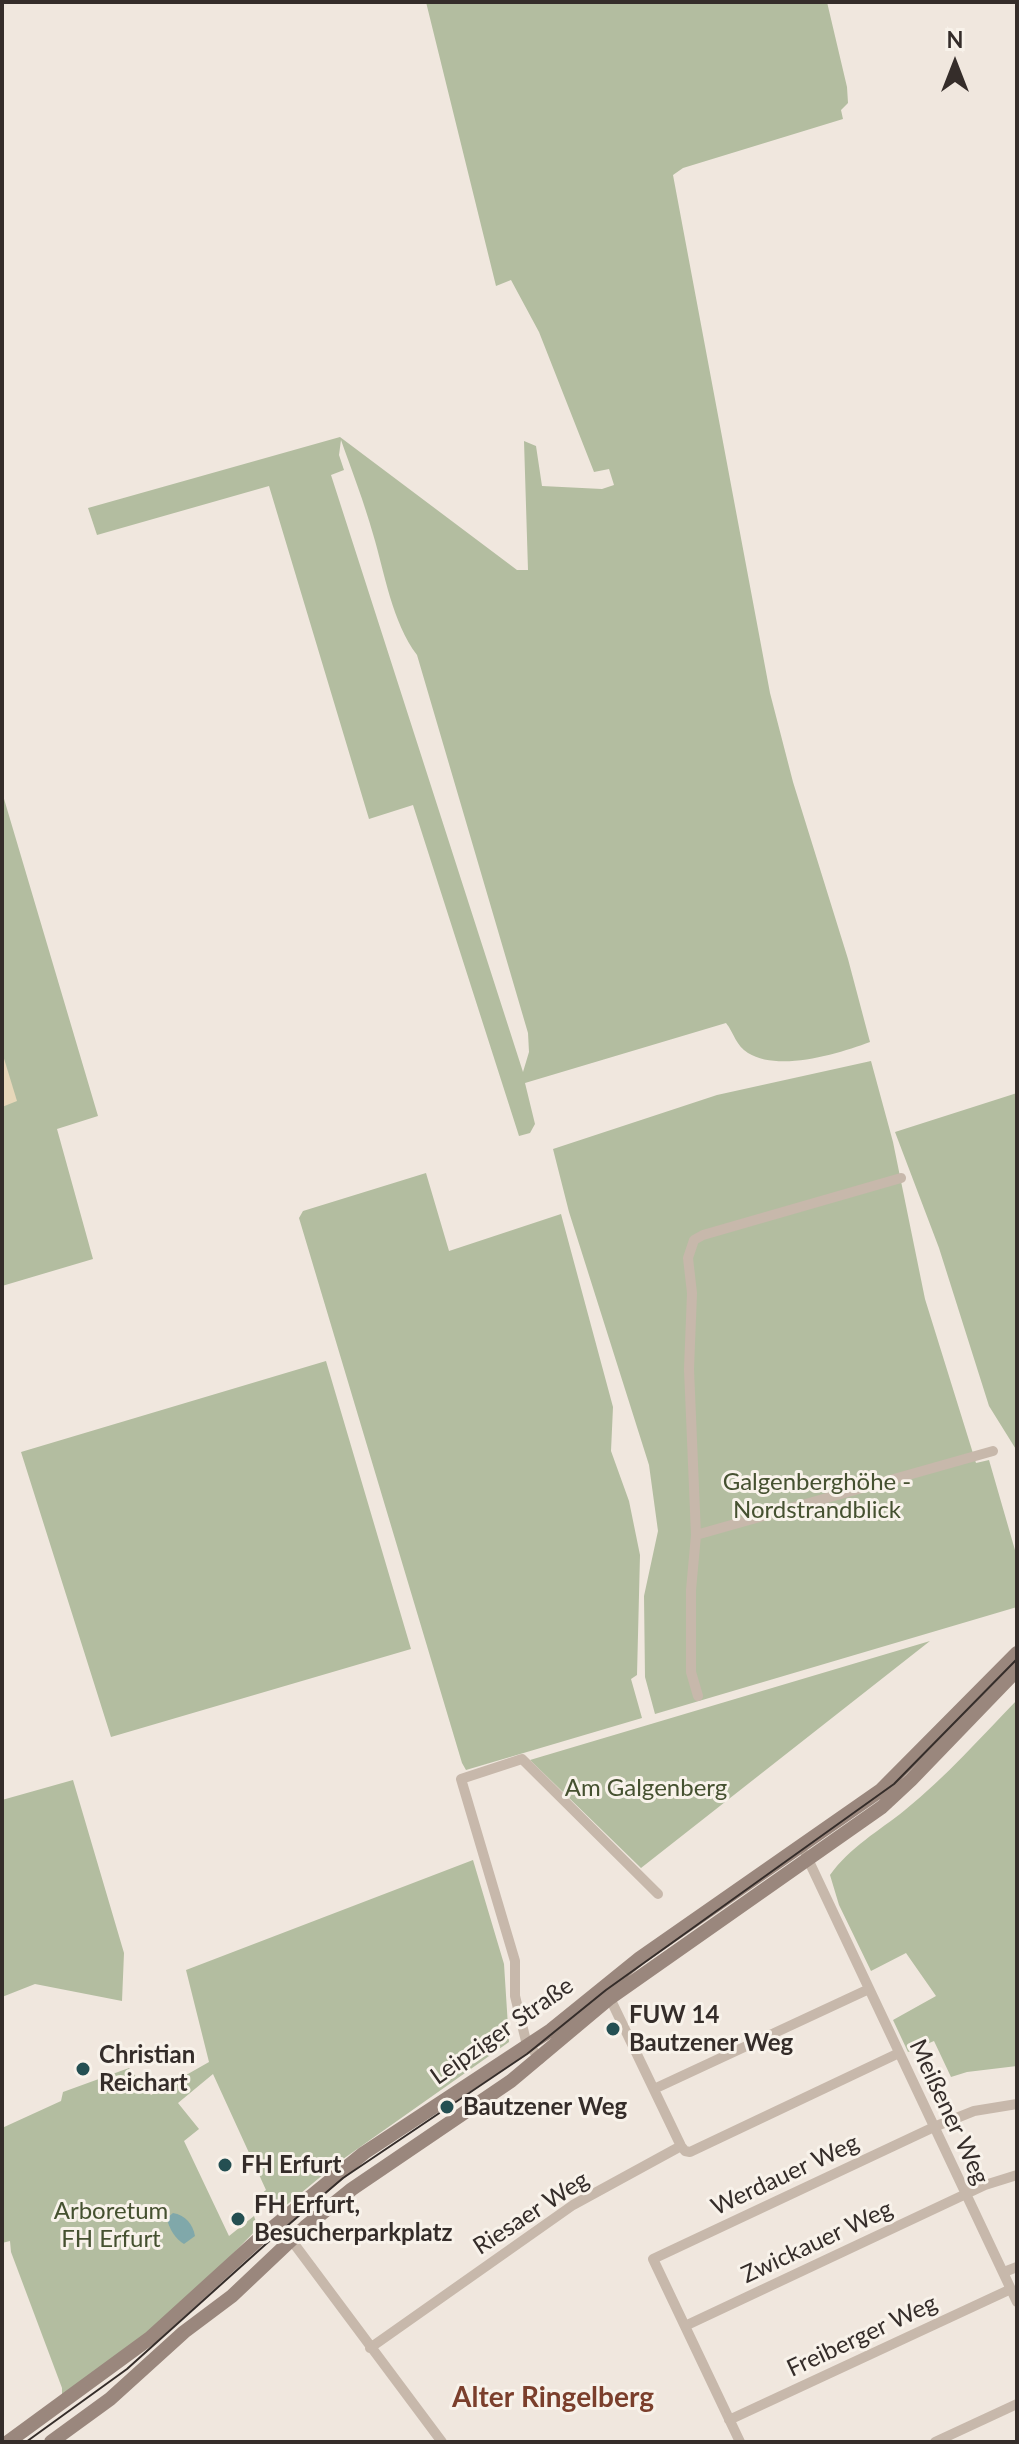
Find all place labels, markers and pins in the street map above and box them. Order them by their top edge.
place label: FUW 14 Bautzener Weg [629,2001,793,2057]
marker: FUW 14 Bautzener Weg [604,2020,622,2038]
place label: Christian Reichart [99,2041,195,2097]
marker: Christian Reichart [74,2060,92,2078]
place label: Bautzener Weg [463,2093,627,2121]
marker: Bautzener Weg [438,2098,456,2116]
place label: FH Erfurt [241,2151,341,2179]
marker: FH Erfurt [216,2156,234,2174]
place label: FH Erfurt, Besucherparkplatz [254,2191,453,2247]
marker: FH Erfurt, Besucherparkplatz [229,2210,247,2228]

